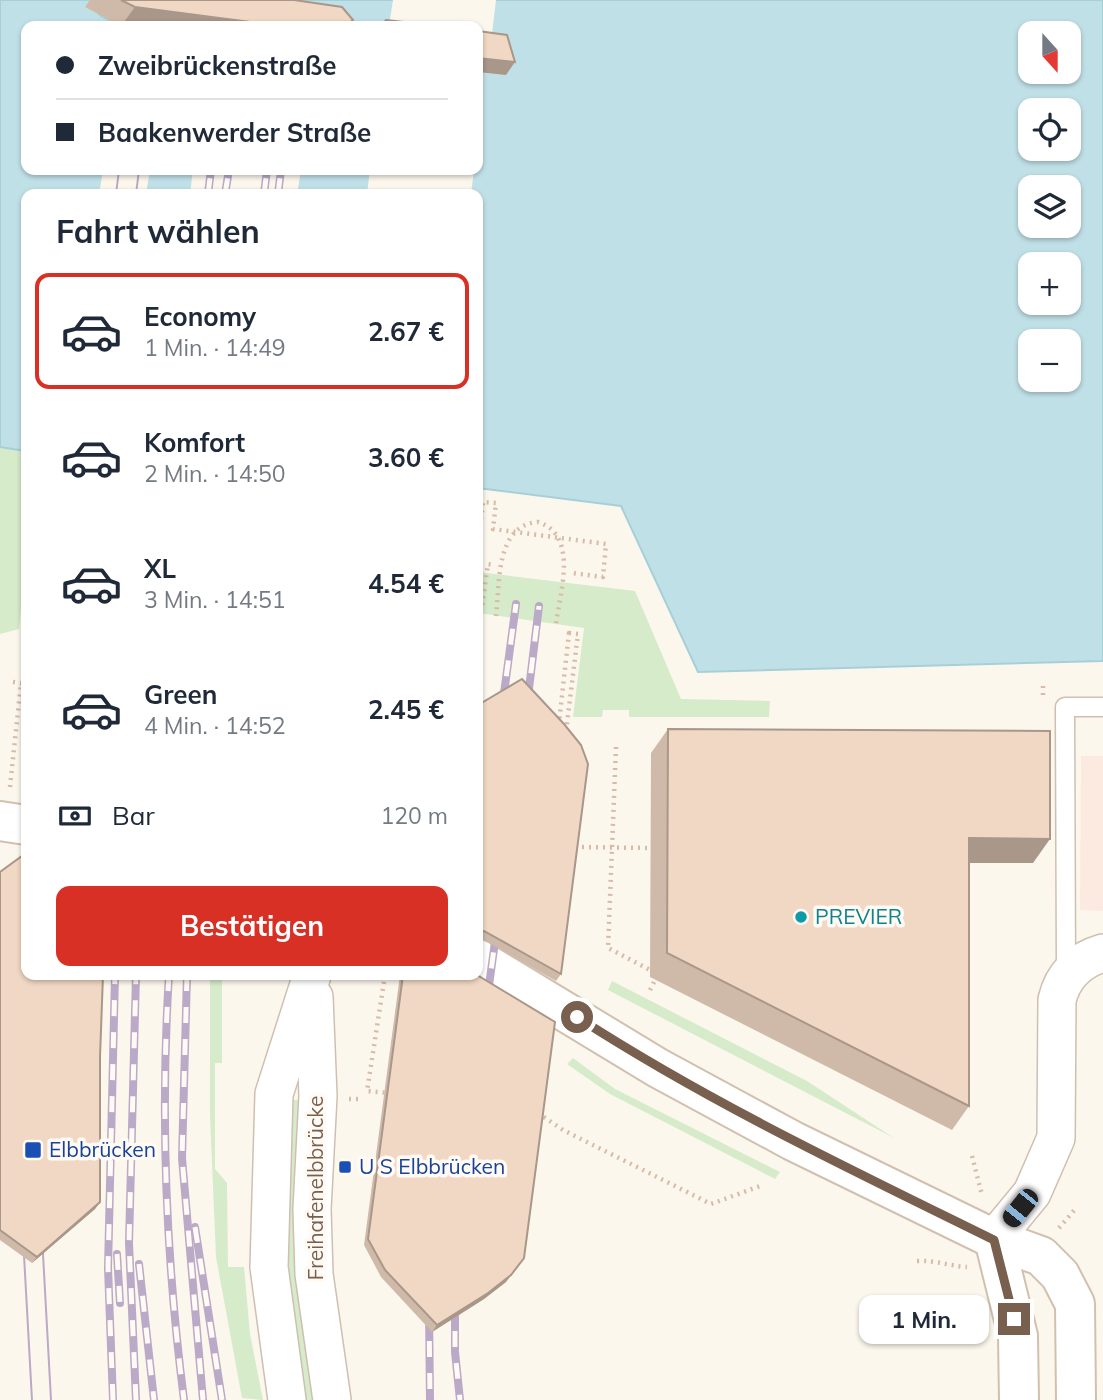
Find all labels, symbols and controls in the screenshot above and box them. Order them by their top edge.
north arrow [1018,21,1082,84]
map controls [1018,21,1081,392]
text: Zweibrückenstraße [98,49,336,82]
button: locate [1018,98,1081,161]
text: Baakenwerder Straße [98,116,371,149]
button: layers [1018,175,1081,238]
text: Fahrt wählen [56,211,260,251]
button: + [1018,252,1081,315]
icon: car [60,300,123,363]
text: Economy [144,300,256,333]
text: 2.67 € [368,315,444,348]
button: − [1018,329,1081,392]
text: 1 Min. · 14:49 [144,333,286,362]
icon: car [60,426,123,489]
text: Komfort [144,426,245,459]
text: 3.60 € [368,441,444,474]
text: 2 Min. · 14:50 [144,459,286,488]
icon: car [60,552,123,615]
text: XL [144,552,176,585]
text: 4.54 € [368,567,444,600]
text: 3 Min. · 14:51 [144,585,286,614]
icon: car [60,678,123,741]
text: Green [144,678,217,711]
text: 2.45 € [368,693,444,726]
text: 4 Min. · 14:52 [144,711,286,740]
icon: cash [56,797,94,835]
text: Bar [112,799,155,832]
text: 120 m [380,801,448,830]
button: Bestätigen [56,886,448,966]
place label: PREVIER [815,903,902,929]
marker: PREVIER [793,909,809,925]
route start [561,1001,593,1033]
street label: Freihafenelbbrücke [302,1096,328,1280]
place label: Elbbrücken [49,1136,156,1162]
marker: Elbbrücken [23,1140,43,1160]
place label: U S Elbbrücken [359,1153,505,1179]
marker: U S Elbbrücken [337,1159,353,1175]
car [999,1185,1042,1231]
callout: 1 Min. [860,1294,990,1344]
route end [998,1303,1030,1335]
text: 1 Min. [891,1305,957,1334]

